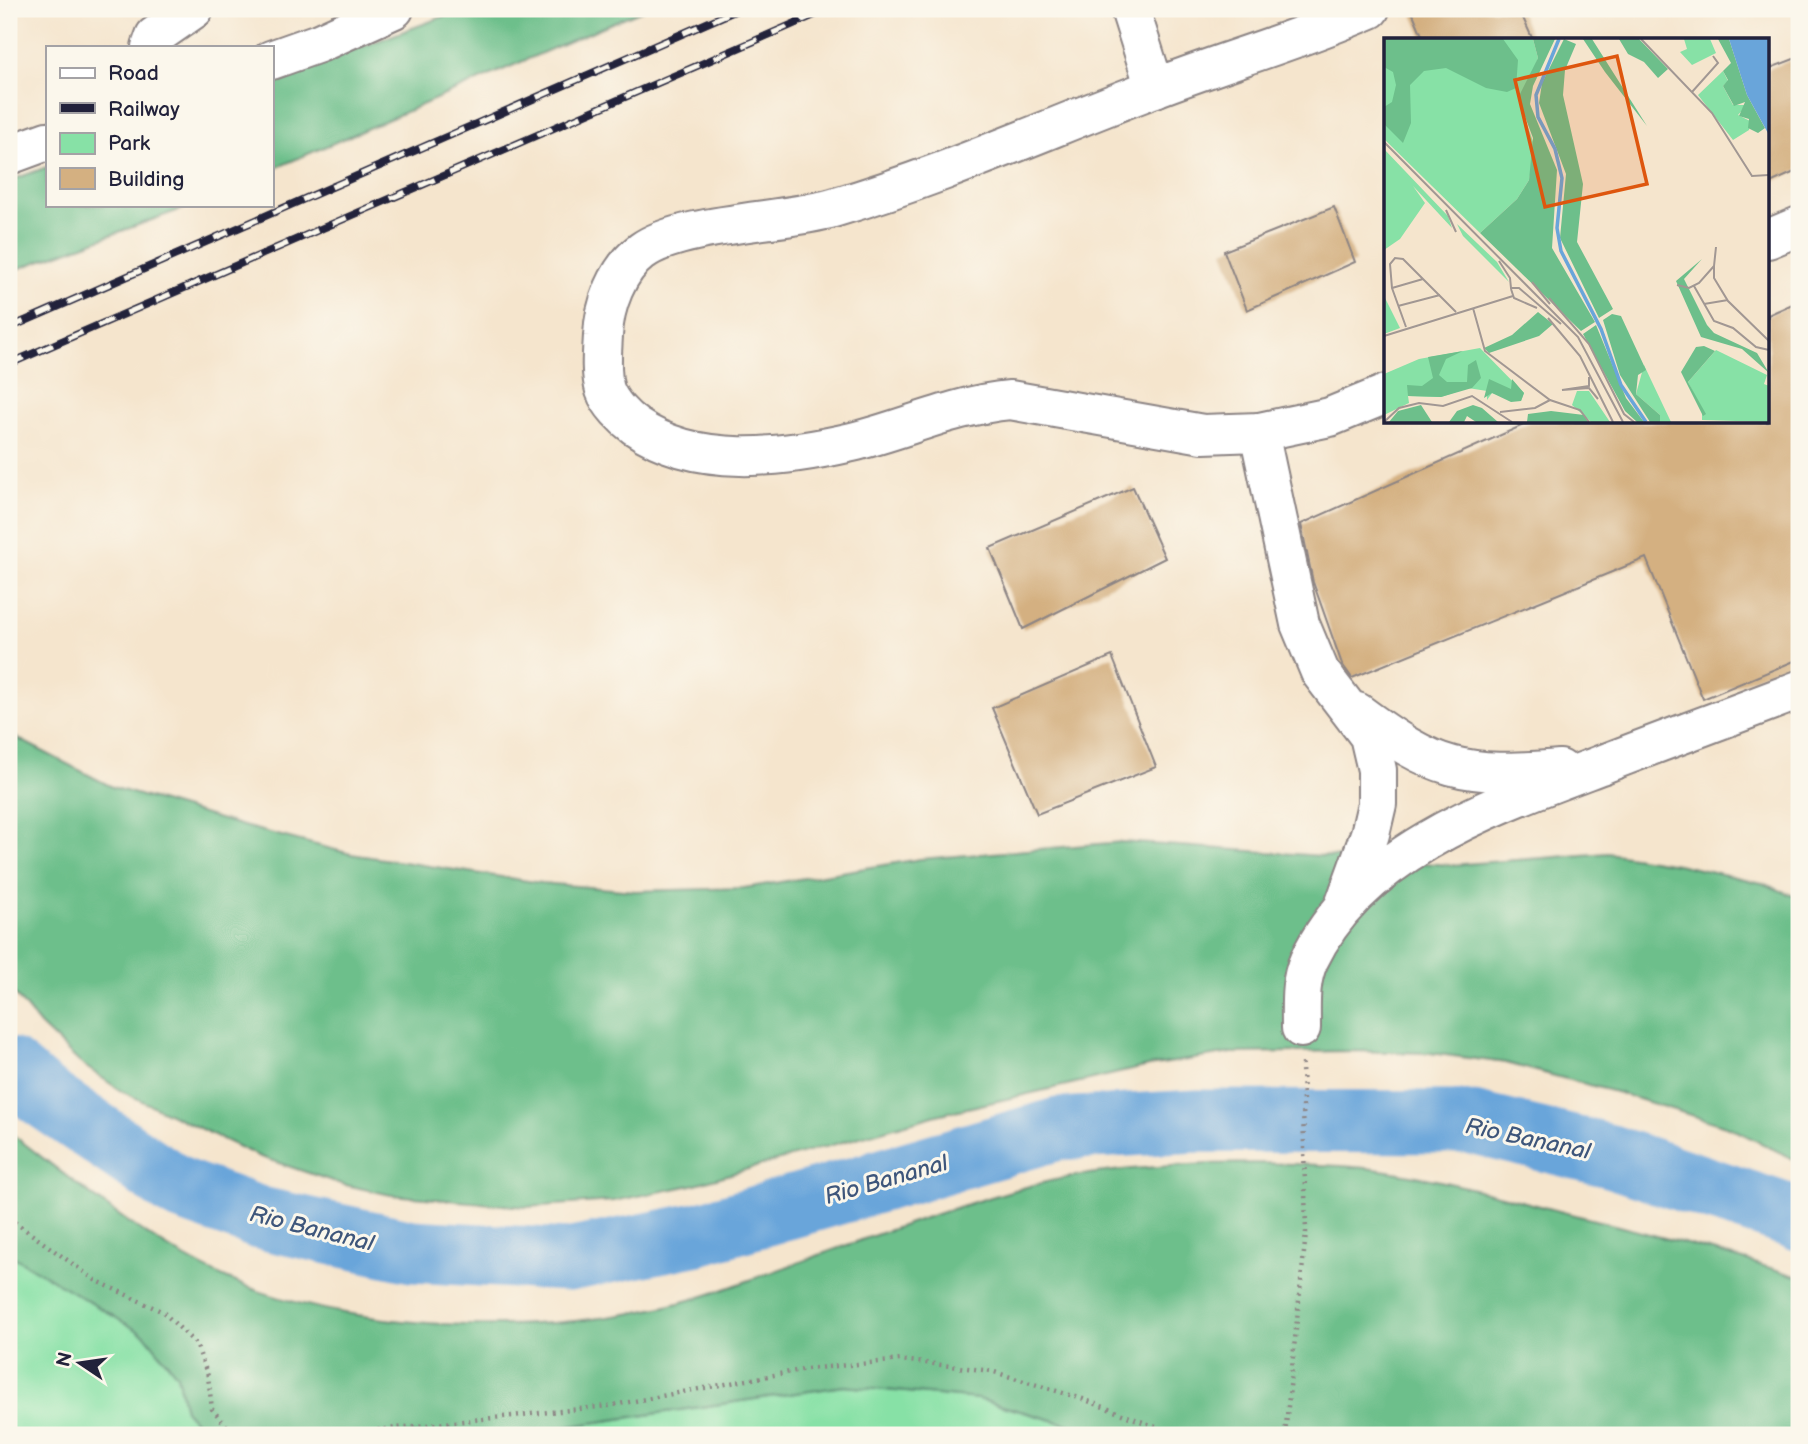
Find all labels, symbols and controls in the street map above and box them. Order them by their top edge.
inset map [1384,38,1770,424]
legend [46,46,273,206]
text: Road [108,61,159,86]
text: Railway [108,97,180,122]
text: Park [108,131,151,156]
text: Building [108,167,184,192]
water label: Rio Bananal [1463,1112,1593,1166]
water label: Rio Bananal [821,1149,952,1211]
water label: Rio Bananal [247,1200,377,1258]
north arrow [46,1328,116,1398]
text: N [52,1350,78,1369]

